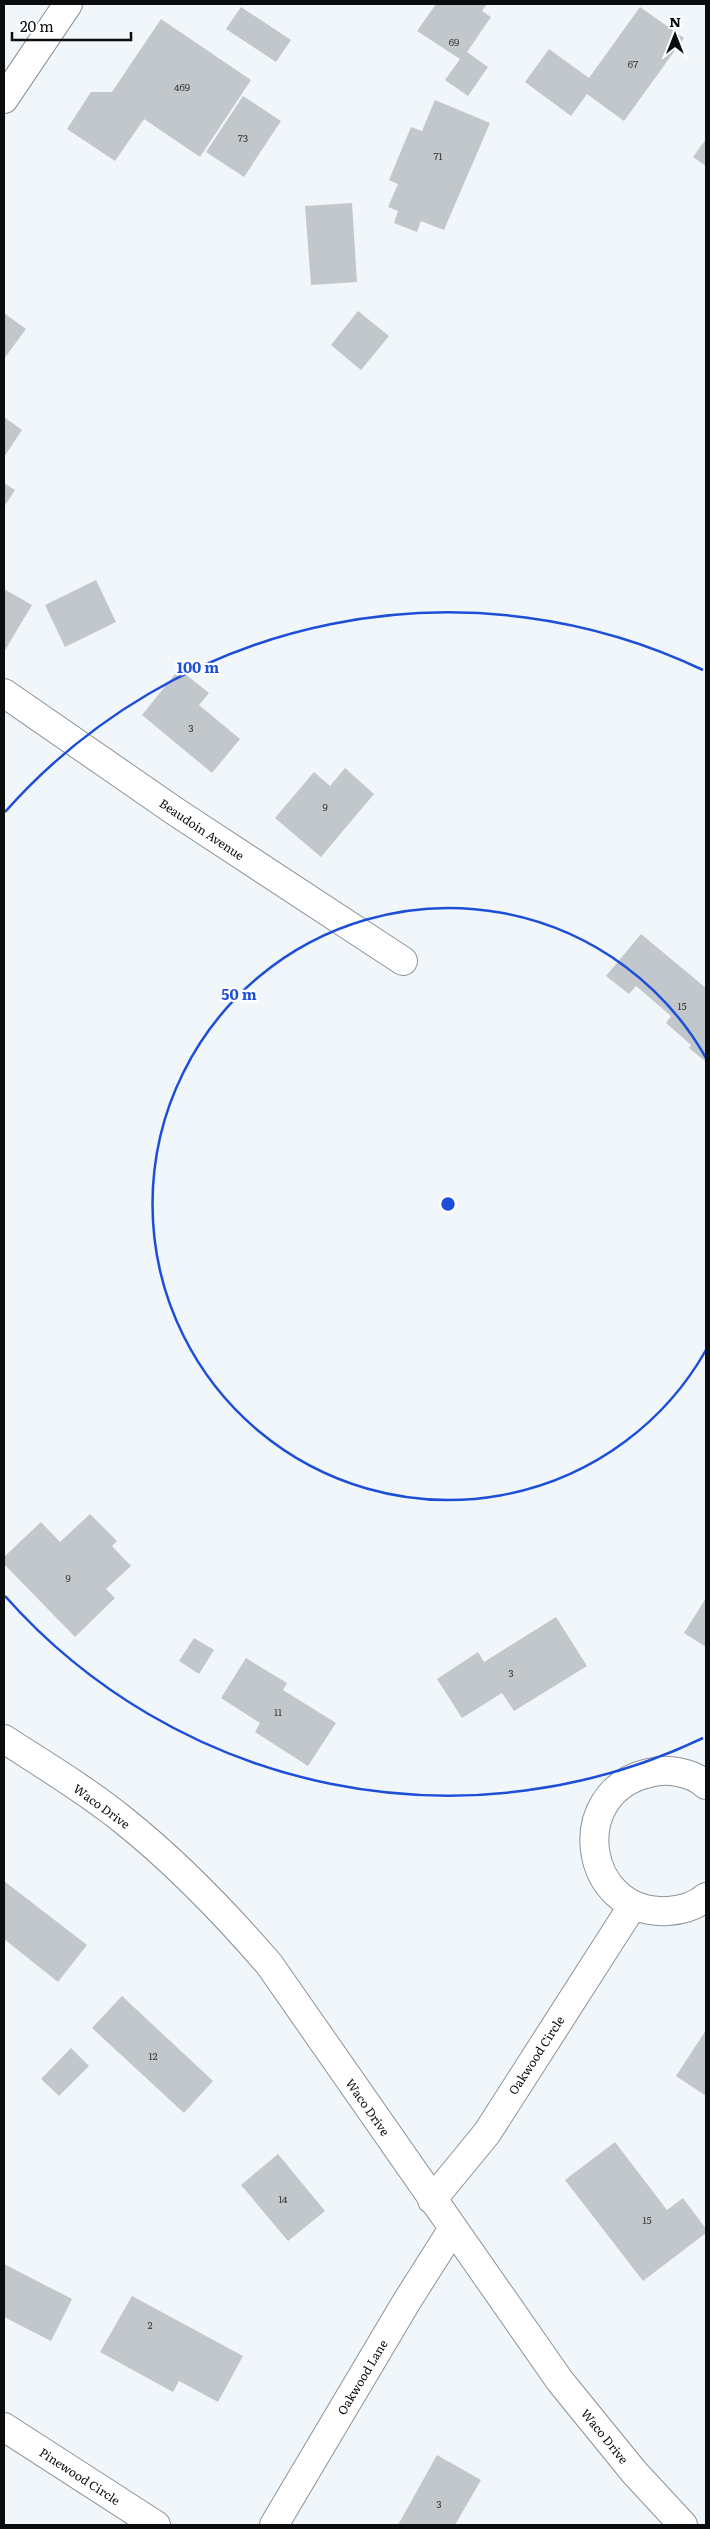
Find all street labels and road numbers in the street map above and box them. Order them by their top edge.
street label: Beaudoin Avenue [156,794,248,864]
street label: Waco Drive [70,1779,134,1833]
street label: Oakwood Circle [504,2012,568,2098]
street label: Waco Drive [342,2075,394,2139]
street label: Oakwood Lane [332,2336,392,2418]
street label: Waco Drive [577,2405,633,2467]
street label: Pinewood Circle [36,2443,124,2509]

